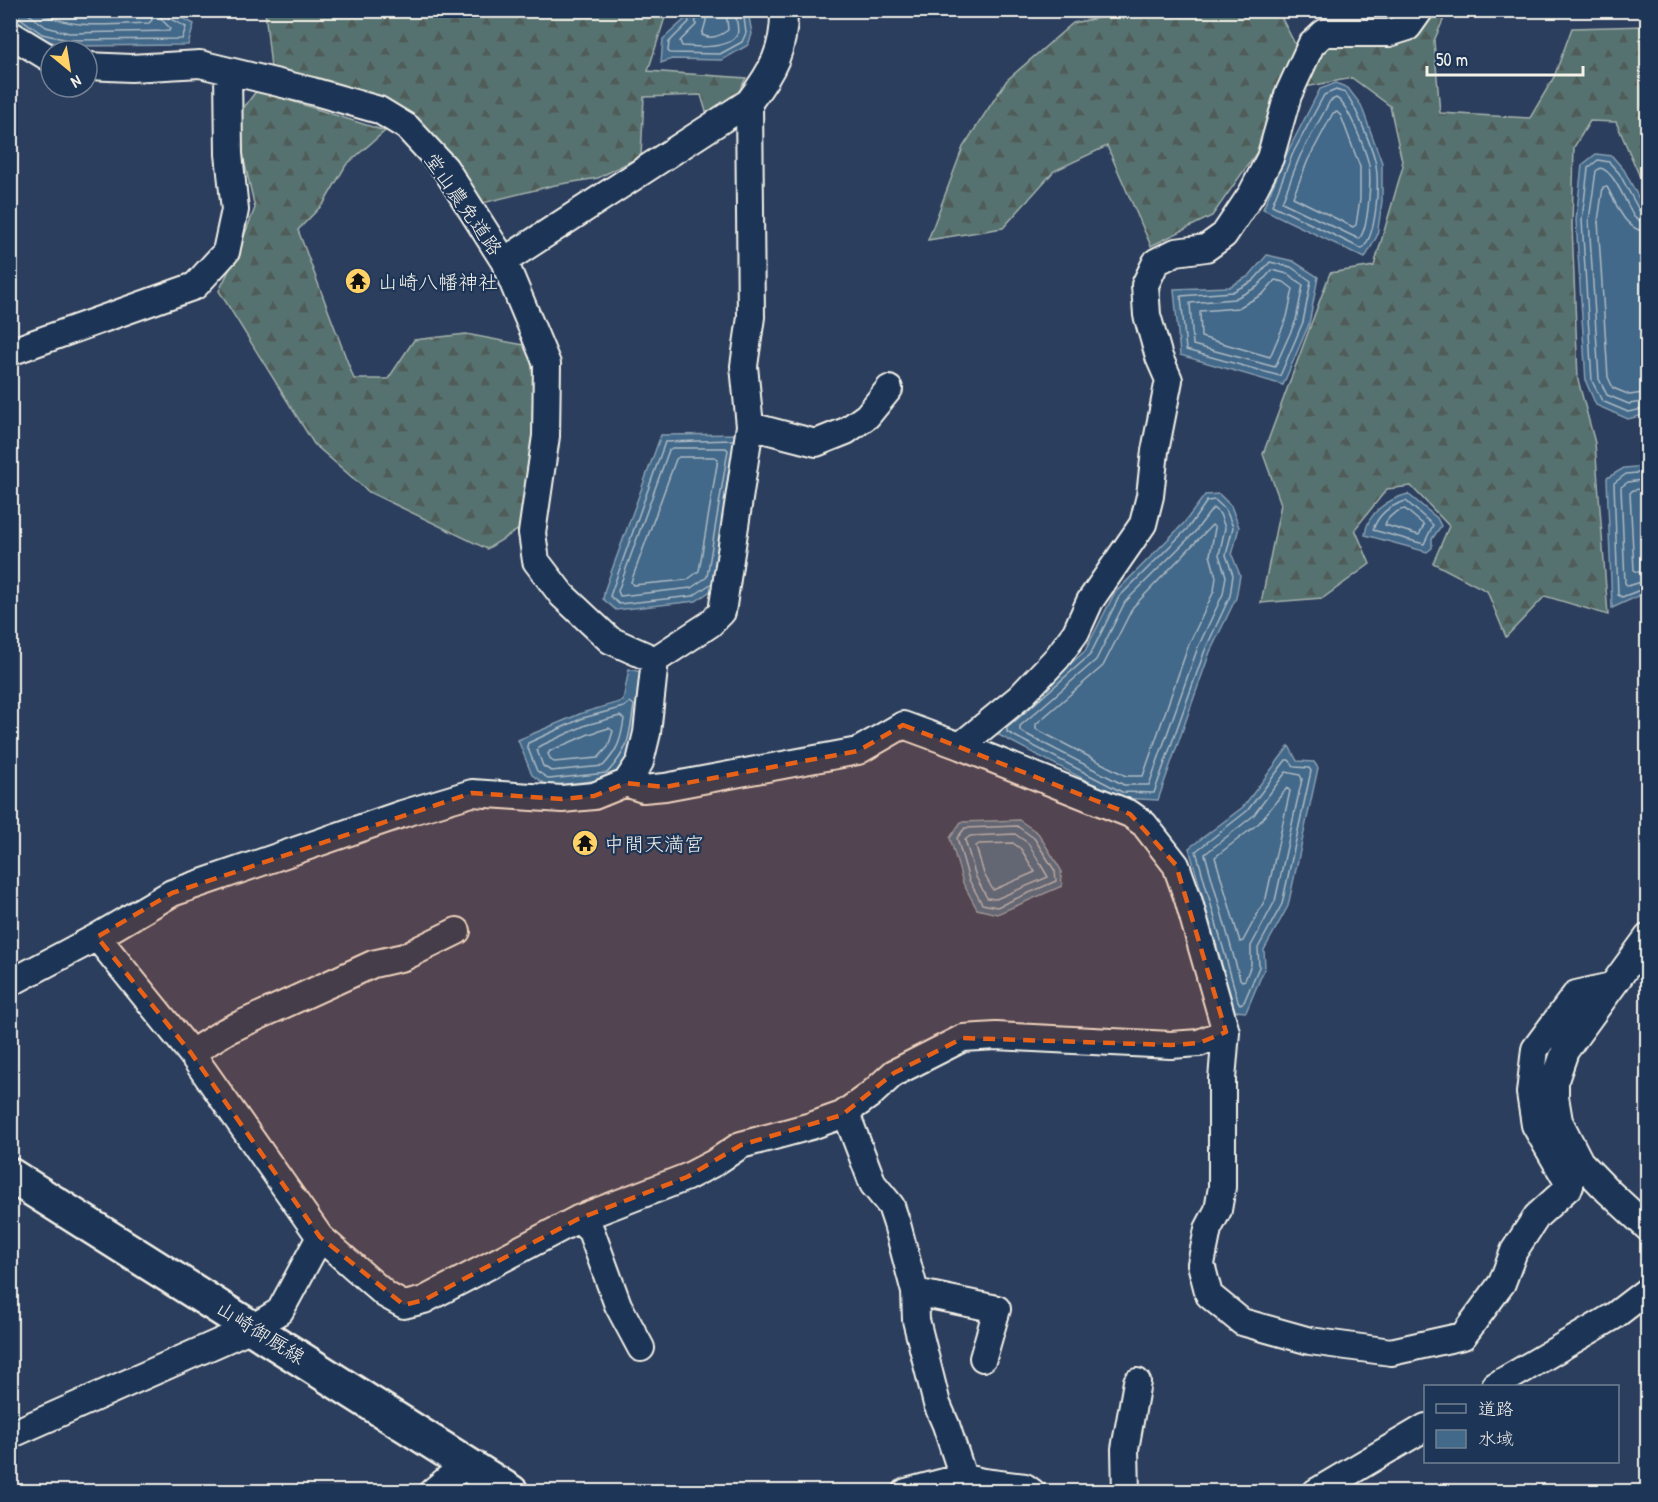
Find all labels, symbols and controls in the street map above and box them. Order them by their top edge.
north arrow [39,39,99,99]
scale bar [1427,39,1583,77]
text: 50 m [1436,47,1468,72]
text: N [67,70,86,94]
street label: 堂山農免道路 [419,147,509,261]
temple icon: 山崎八幡神社 [343,266,373,296]
place label: 山崎八幡神社 [378,268,498,295]
temple icon: 中間天満宮 [570,828,600,858]
place label: 中間天満宮 [604,830,704,857]
street label: 山崎御厩線 [211,1294,311,1370]
legend [1424,1385,1619,1463]
text: 道路 [1478,1396,1514,1421]
text: 水域 [1478,1426,1514,1451]

